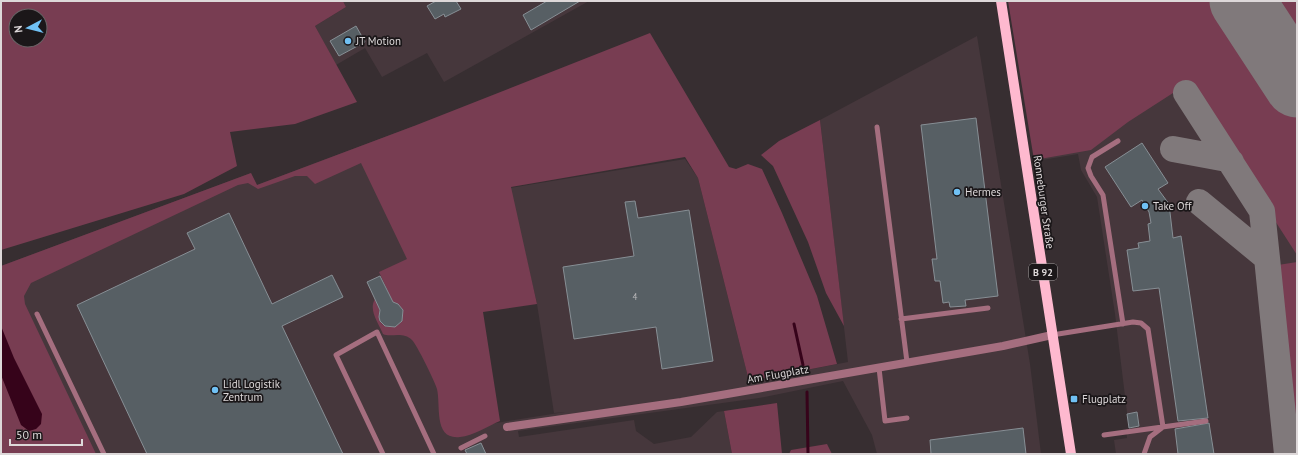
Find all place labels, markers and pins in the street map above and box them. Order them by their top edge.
place label: JT Motion [355,34,401,48]
marker: JT Motion [343,36,353,46]
place label: Hermes [965,185,1001,199]
marker: Hermes [952,187,962,197]
place label: Take Off [1153,199,1192,213]
marker: Take Off [1140,201,1150,211]
place label: Lidl Logistik Zentrum [223,377,281,404]
marker: Lidl Logistik Zentrum [210,385,220,395]
place label: Flugplatz [1082,392,1126,406]
marker: Flugplatz [1069,394,1079,404]

